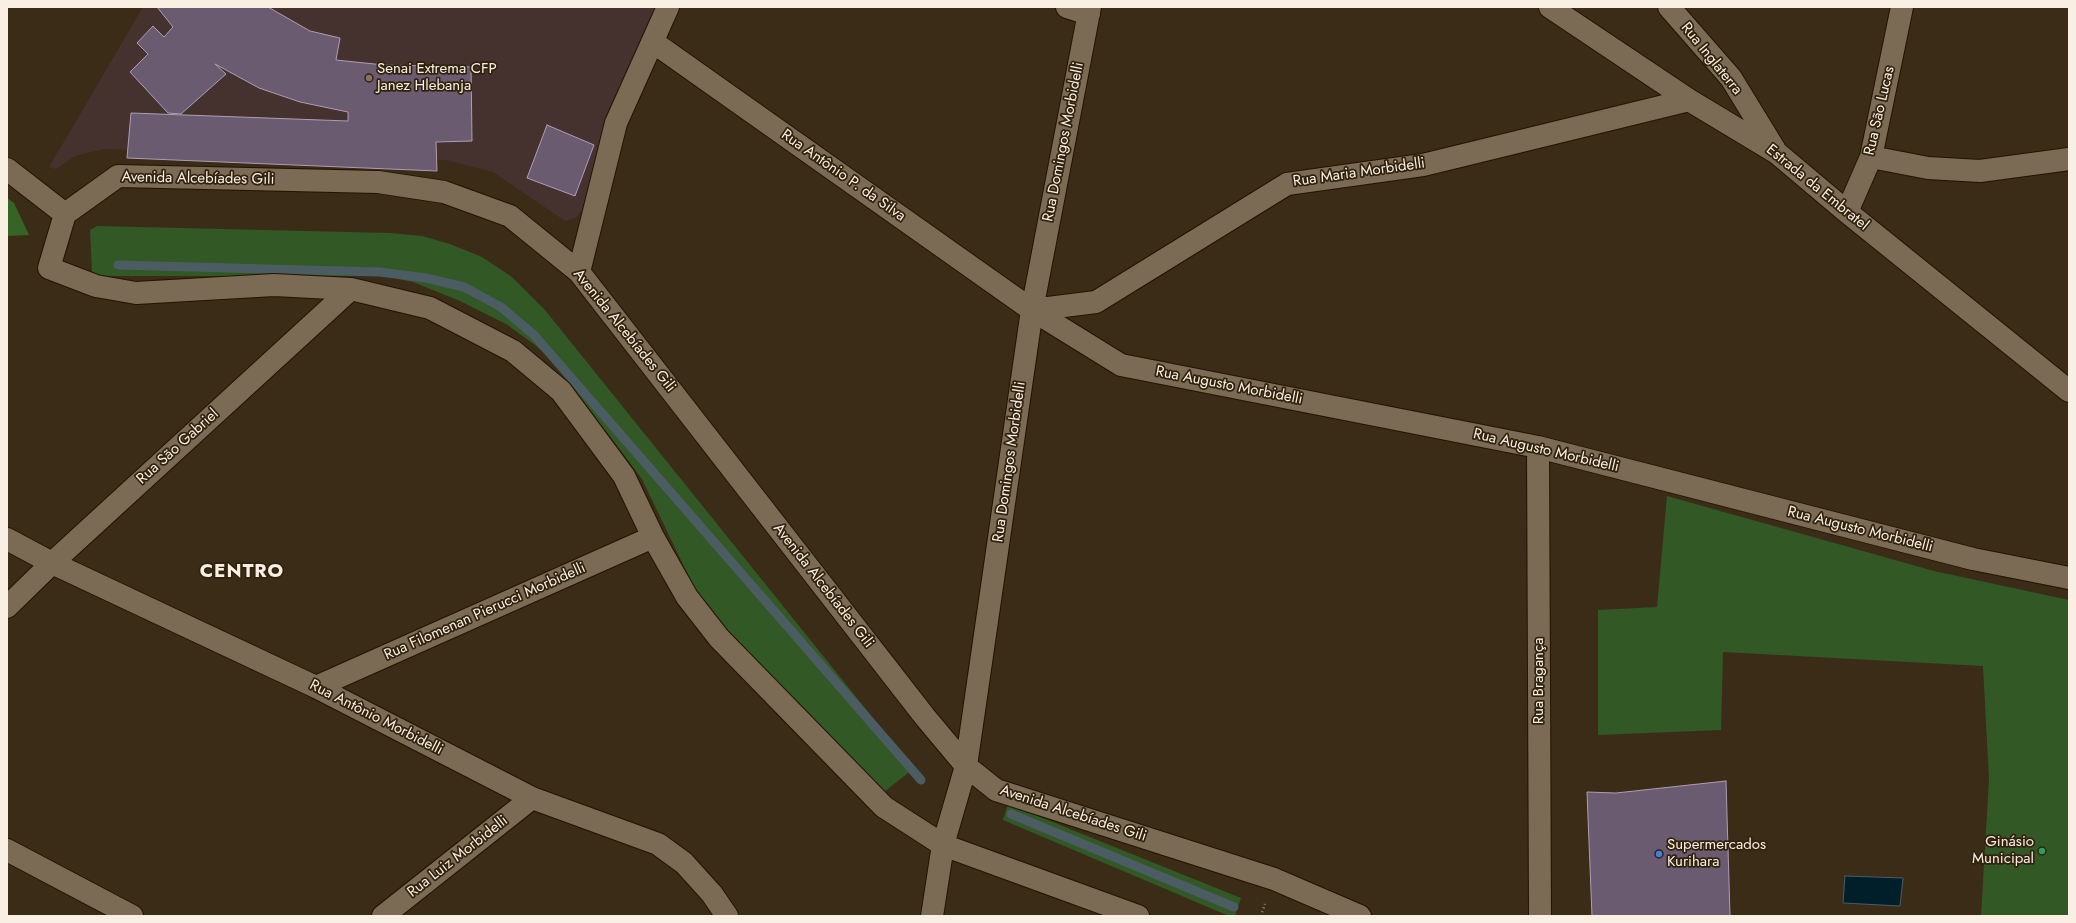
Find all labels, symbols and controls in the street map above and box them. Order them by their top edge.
street label: Rua Inglaterra [1676,19,1746,99]
place label: Senai Extrema CFP Janez Hlebanja [377,60,497,95]
street label: Rua Domingos Morbidelli [1040,61,1088,223]
street label: Rua São Lucas [1861,65,1899,157]
marker: Senai Extrema CFP Janez Hlebanja [364,73,374,83]
street label: Rua Antônio P. da Silva [777,126,909,226]
street label: Estrada da Embratel [1762,141,1872,235]
street label: Rua Maria Morbidelli [1292,155,1426,191]
street label: Avenida Alcebíades Gili [121,169,275,189]
street label: Avenida Alcebíades Gili [569,266,679,396]
street label: Rua Augusto Morbidelli [1154,363,1304,409]
street label: Rua Domingos Morbidelli [990,380,1030,544]
street label: Rua São Gabriel [133,406,223,488]
street label: Rua Augusto Morbidelli [1471,425,1621,477]
street label: Rua Augusto Morbidelli [1785,503,1935,557]
street label: Avenida Alcebíades Gili [769,520,877,652]
street label: Rua Filomenan Pierucci Morbidelli [382,559,588,665]
district label: CENTRO [200,561,284,583]
street label: Rua Bragança [1530,638,1548,724]
street label: Rua Antônio Morbidelli [306,677,446,759]
street label: Avenida Alcebíades Gili [998,782,1148,846]
street label: Rua Luiz Morbidelli [404,812,512,902]
place label: Ginásio Municipal [1972,833,2034,868]
place label: Supermercados Kurihara [1667,836,1766,871]
marker: Ginásio Municipal [2037,846,2047,856]
marker: Supermercados Kurihara [1654,849,1664,859]

